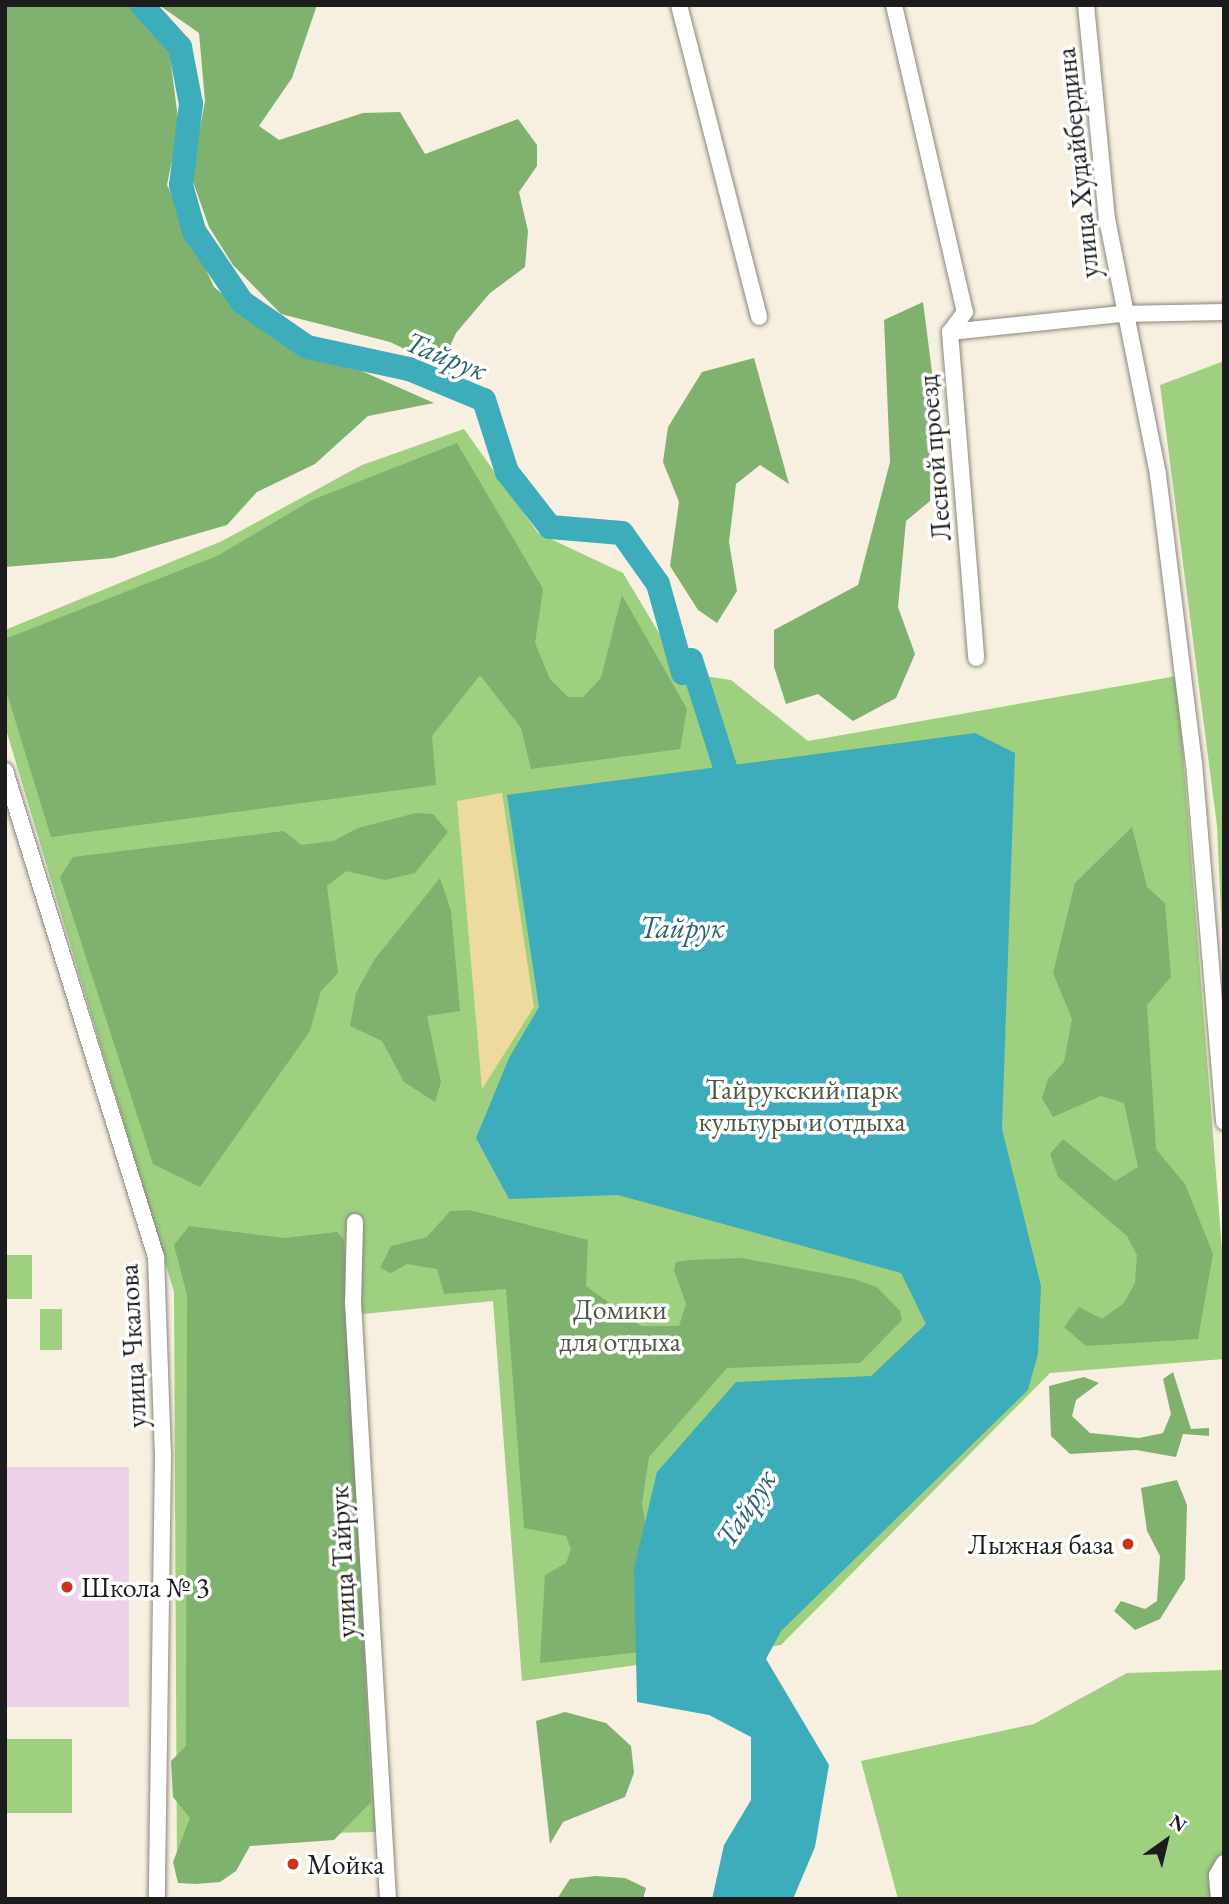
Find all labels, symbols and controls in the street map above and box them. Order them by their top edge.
street label: улица Худайбердина [1048,46,1106,280]
water label: Тайрук [400,323,492,389]
street label: Лесной проезд [910,373,958,543]
water label: Тайрук [640,910,724,946]
park label: Тайрукский парк культуры и отдыха [698,1072,906,1138]
street label: улица Чкалова [111,1263,153,1429]
park label: Домики для отдыха [559,1292,681,1358]
water label: Тайрук [708,1463,784,1553]
street label: улица Тайрук [321,1485,363,1639]
place label: Лыжная база [968,1527,1114,1561]
marker: Лыжная база [1120,1536,1136,1552]
place label: Школа № 3 [81,1570,209,1604]
marker: Школа № 3 [59,1579,75,1595]
north arrow [1131,1806,1201,1876]
text: N [1165,1809,1191,1838]
place label: Мойка [307,1847,384,1881]
marker: Мойка [285,1856,301,1872]

